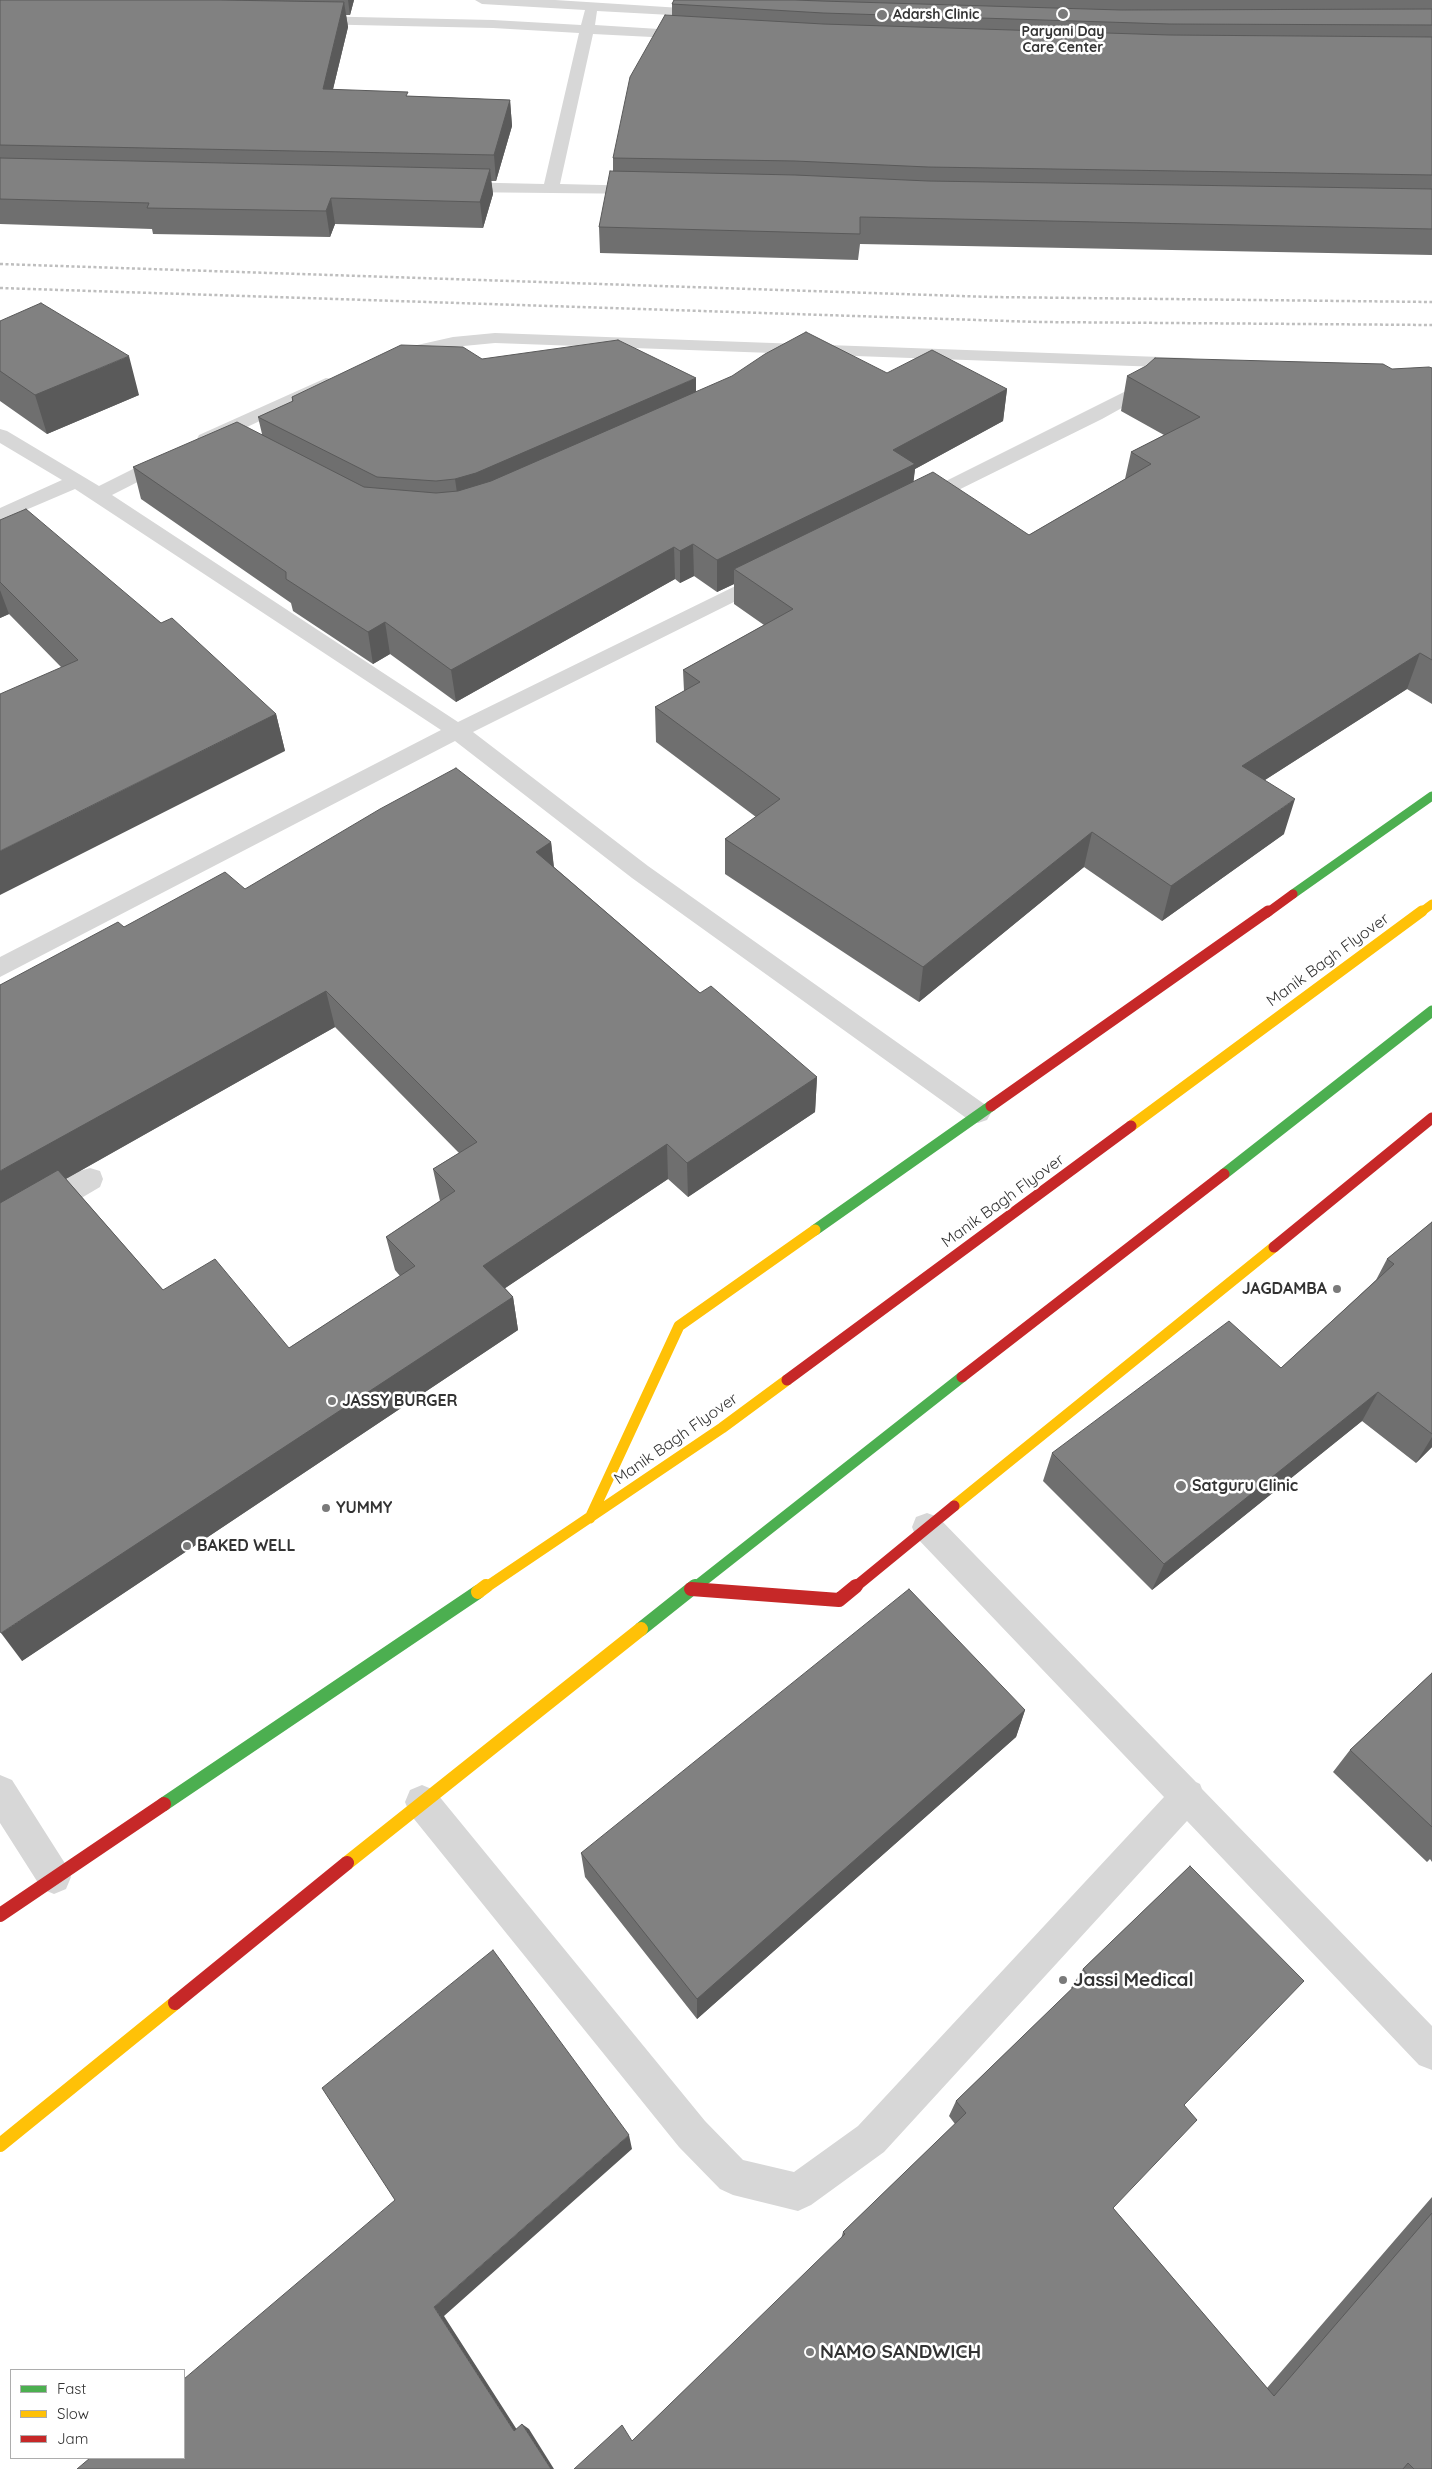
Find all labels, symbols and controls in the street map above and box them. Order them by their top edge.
place label: Adarsh Clinic [893,7,979,23]
marker: Paryani Day Care Center [1056,7,1070,21]
marker: Adarsh Clinic [875,8,889,22]
place label: Paryani Day Care Center [1022,24,1104,56]
street label: Manik Bagh Flyover [1263,909,1393,1011]
street label: Manik Bagh Flyover [938,1150,1068,1252]
place label: JAGDAMBA [1242,1279,1327,1299]
marker: JAGDAMBA [1331,1283,1343,1295]
street label: Manik Bagh Flyover [610,1389,742,1489]
place label: JASSY BURGER [342,1391,458,1411]
marker: JASSY BURGER [326,1395,338,1407]
place label: Satguru Clinic [1192,1476,1298,1496]
marker: Satguru Clinic [1174,1479,1188,1493]
place label: YUMMY [336,1498,392,1518]
marker: YUMMY [320,1502,332,1514]
place label: BAKED WELL [197,1536,295,1556]
marker: BAKED WELL [181,1540,193,1552]
place label: Jassi Medical [1073,1969,1194,1991]
marker: Jassi Medical [1057,1974,1069,1986]
place label: NAMO SANDWICH [820,2341,981,2363]
marker: NAMO SANDWICH [804,2346,816,2358]
legend [10,2369,185,2459]
text: Fast [57,2379,86,2398]
text: Slow [57,2404,89,2423]
text: Jam [57,2429,88,2448]

